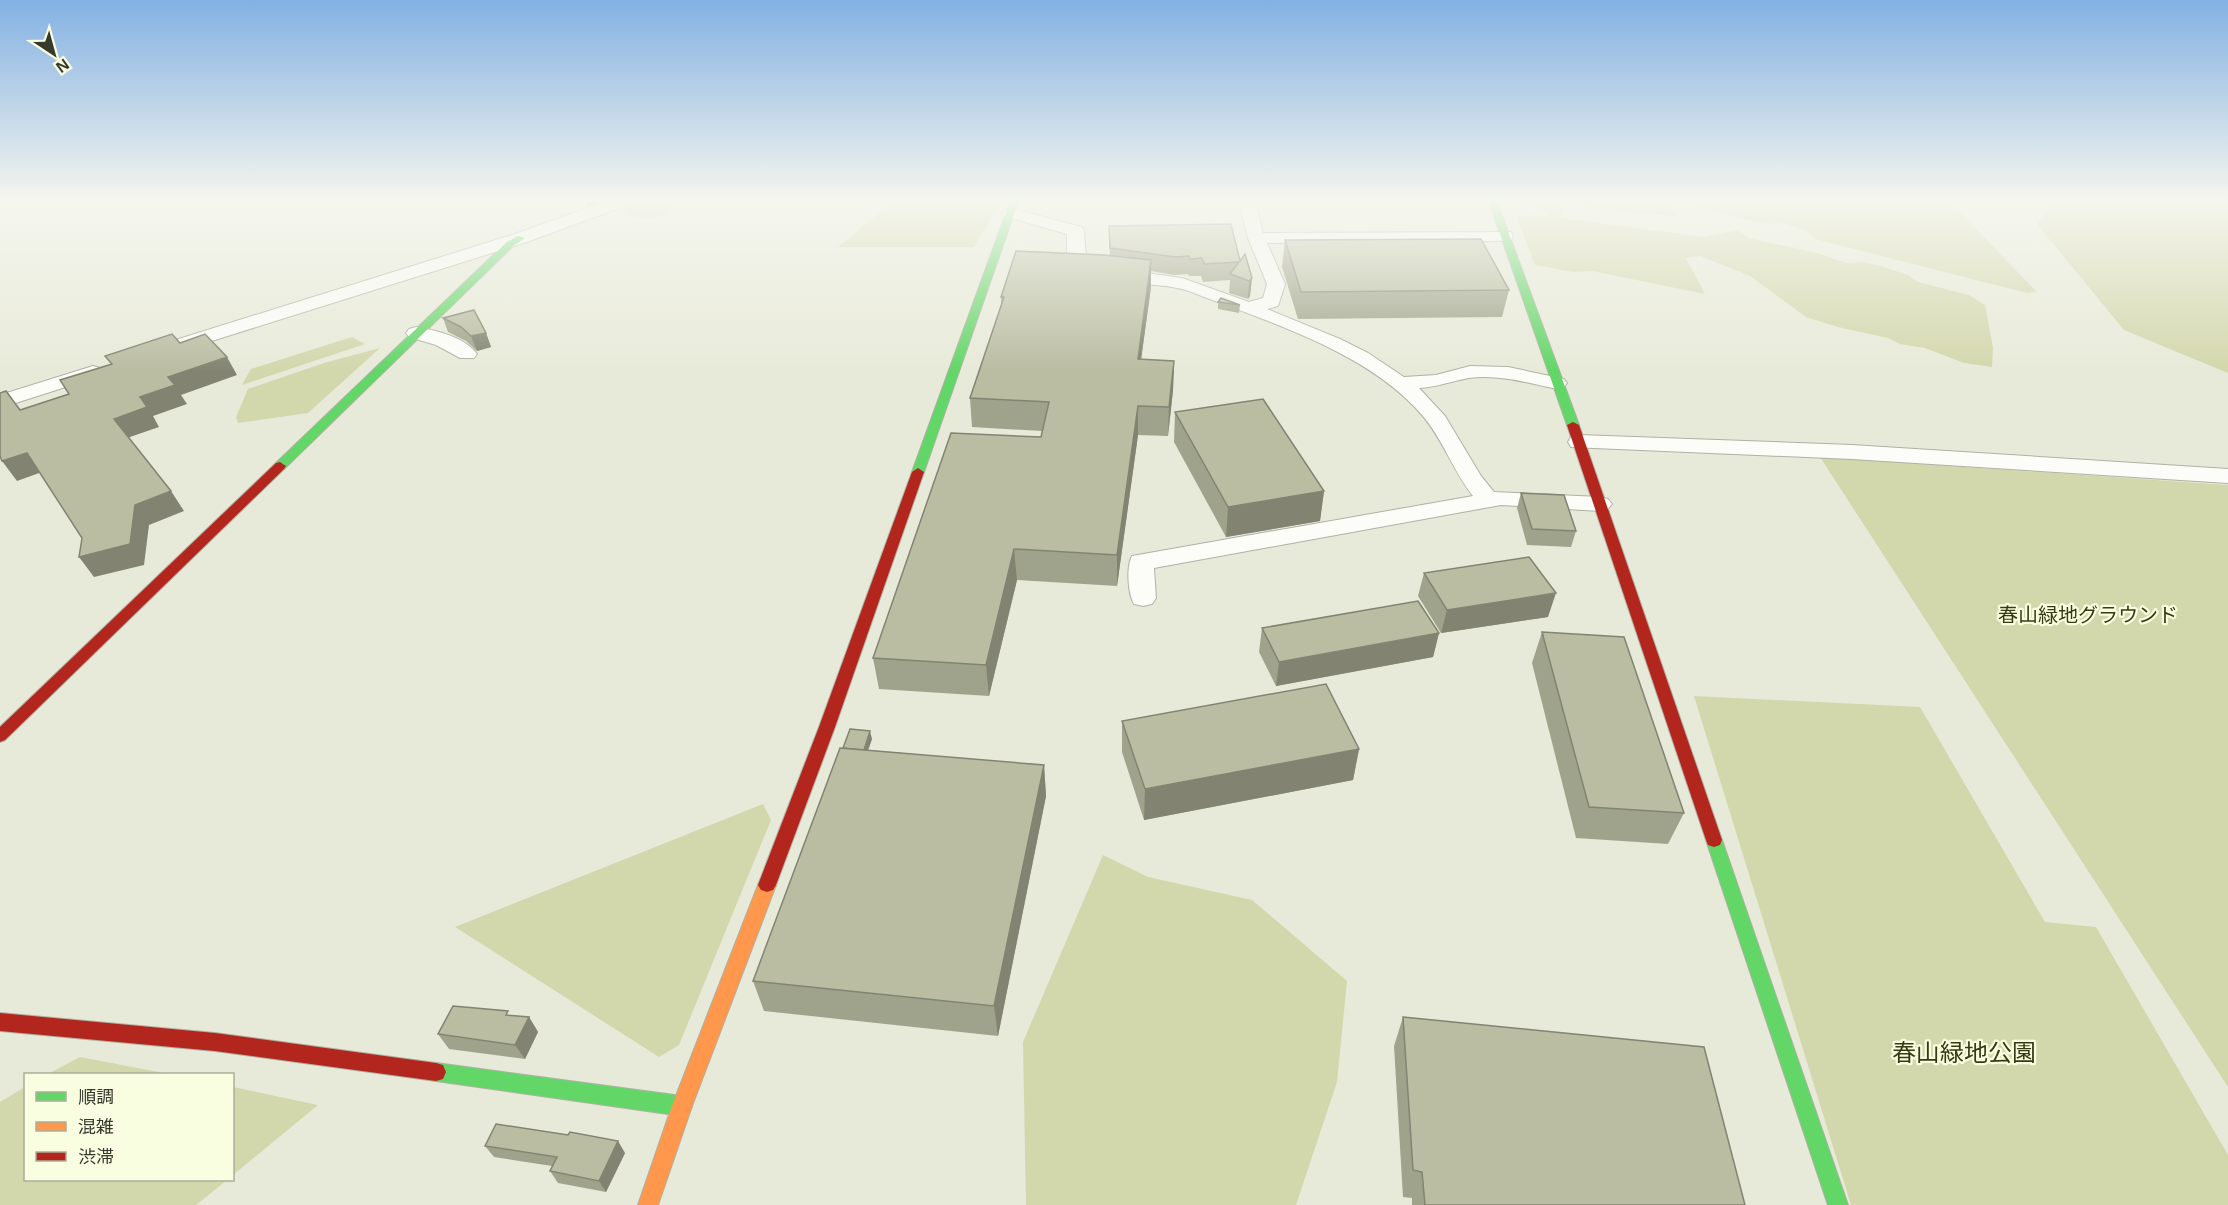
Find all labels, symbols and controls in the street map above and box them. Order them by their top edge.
north arrow [24,24,84,84]
text: N [53,55,72,76]
park label: 春山緑地グラウンド [1998,604,2178,626]
park label: 春山緑地公園 [1892,1039,2036,1066]
legend [24,1073,234,1181]
text: 順調 [78,1087,114,1107]
text: 混雑 [78,1117,114,1137]
text: 渋滞 [78,1147,114,1167]

